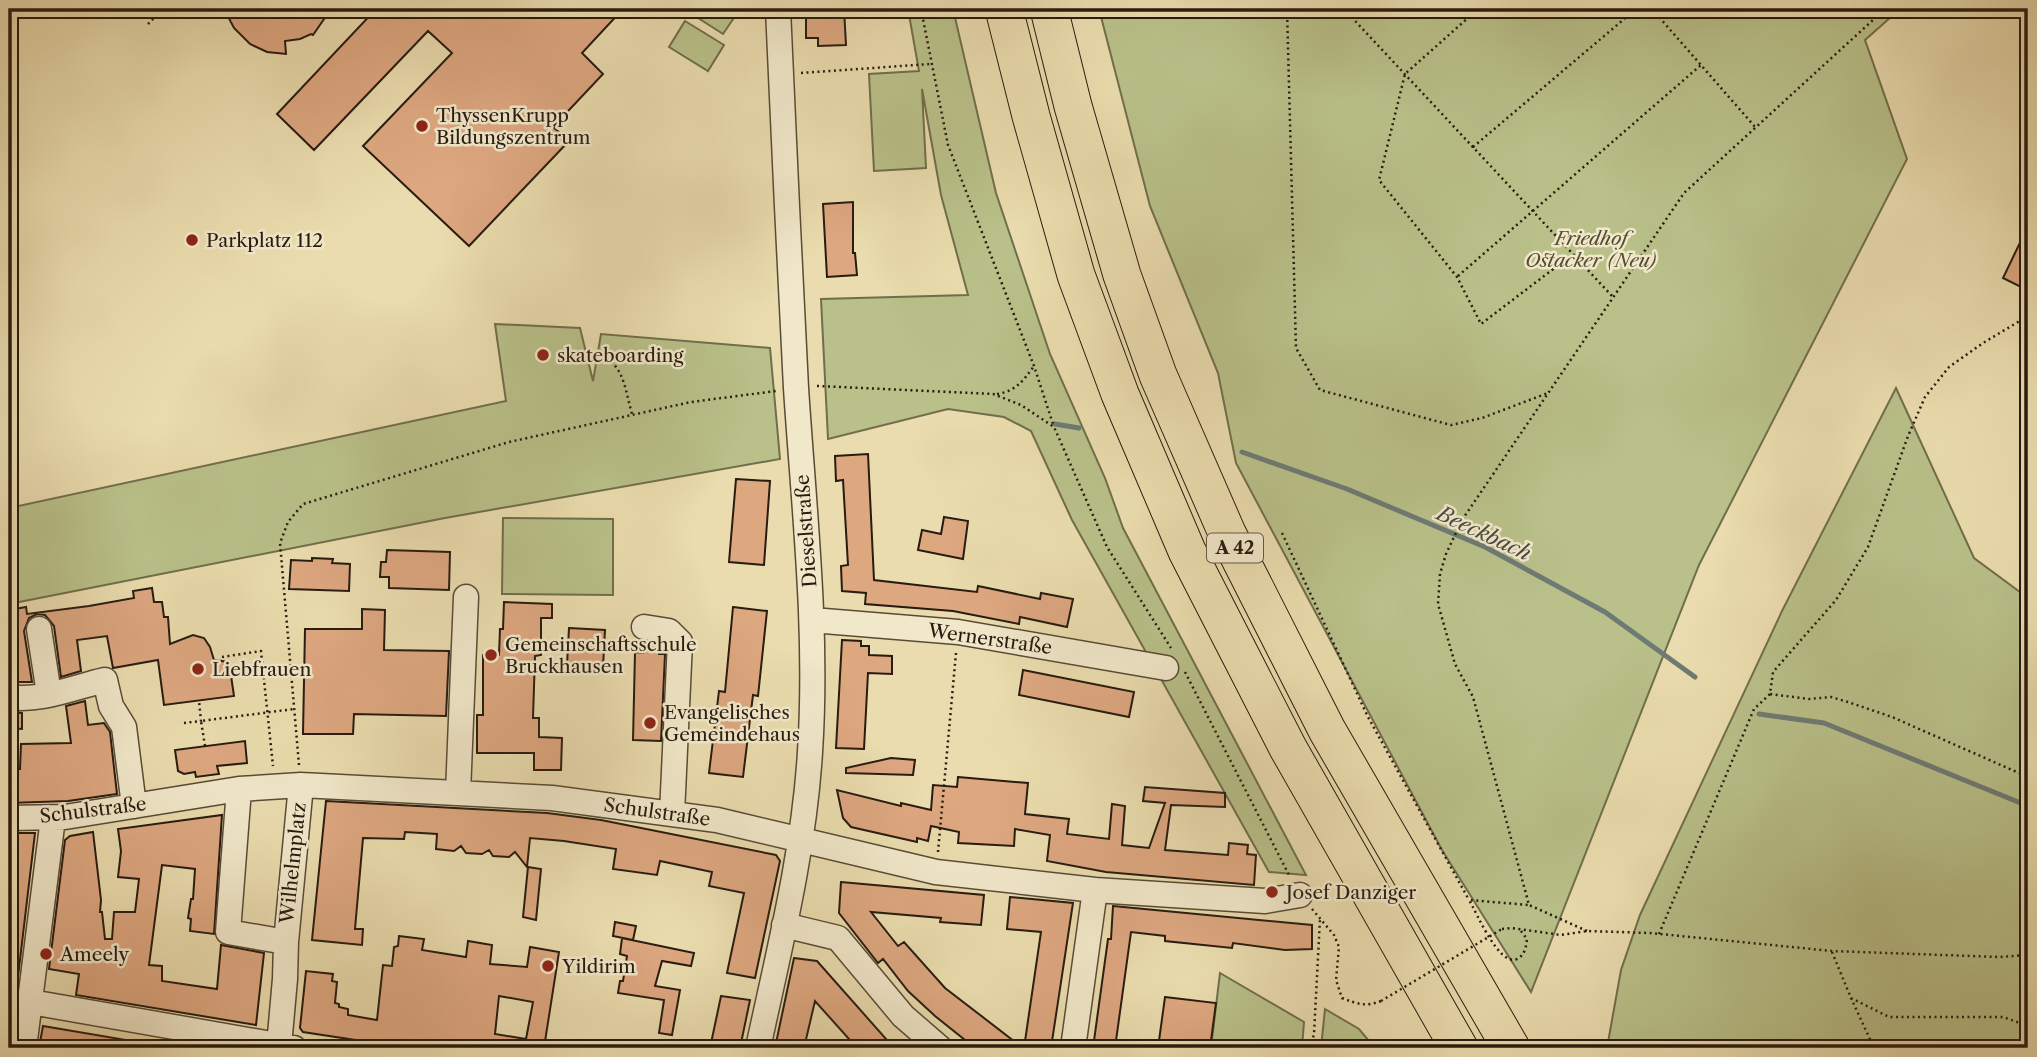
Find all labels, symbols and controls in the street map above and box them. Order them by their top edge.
place label: ThyssenKrupp Bildungszentrum [436,104,591,149]
marker: ThyssenKrupp Bildungszentrum [414,118,430,134]
park label: Friedhof Ostacker (Neu) [1525,227,1657,272]
place label: Parkplatz 112 [206,229,323,252]
marker: Parkplatz 112 [184,232,200,248]
place label: skateboarding [557,344,684,367]
marker: skateboarding [535,347,551,363]
street label: Dieselstraße [791,474,821,588]
water label: Beeckbach [1431,500,1535,566]
road number: A 42 [1207,534,1263,562]
street label: Wernerstraße [926,619,1054,659]
place label: Gemeinschaftsschule Bruckhausen [505,633,697,678]
marker: Gemeinschaftsschule Bruckhausen [483,647,499,663]
place label: Liebfrauen [212,658,311,681]
marker: Liebfrauen [190,661,206,677]
place label: Evangelisches Gemeindehaus [664,701,800,746]
marker: Evangelisches Gemeindehaus [642,715,658,731]
street label: Schulstraße [38,792,148,828]
street label: Schulstraße [602,793,712,831]
street label: Wilhelmplatz [275,801,311,926]
place label: Josef Danziger [1283,881,1416,904]
marker: Josef Danziger [1264,884,1280,900]
place label: Ameely [59,943,130,966]
marker: Ameely [38,946,54,962]
place label: Yildirim [561,955,636,978]
marker: Yildirim [540,958,556,974]

